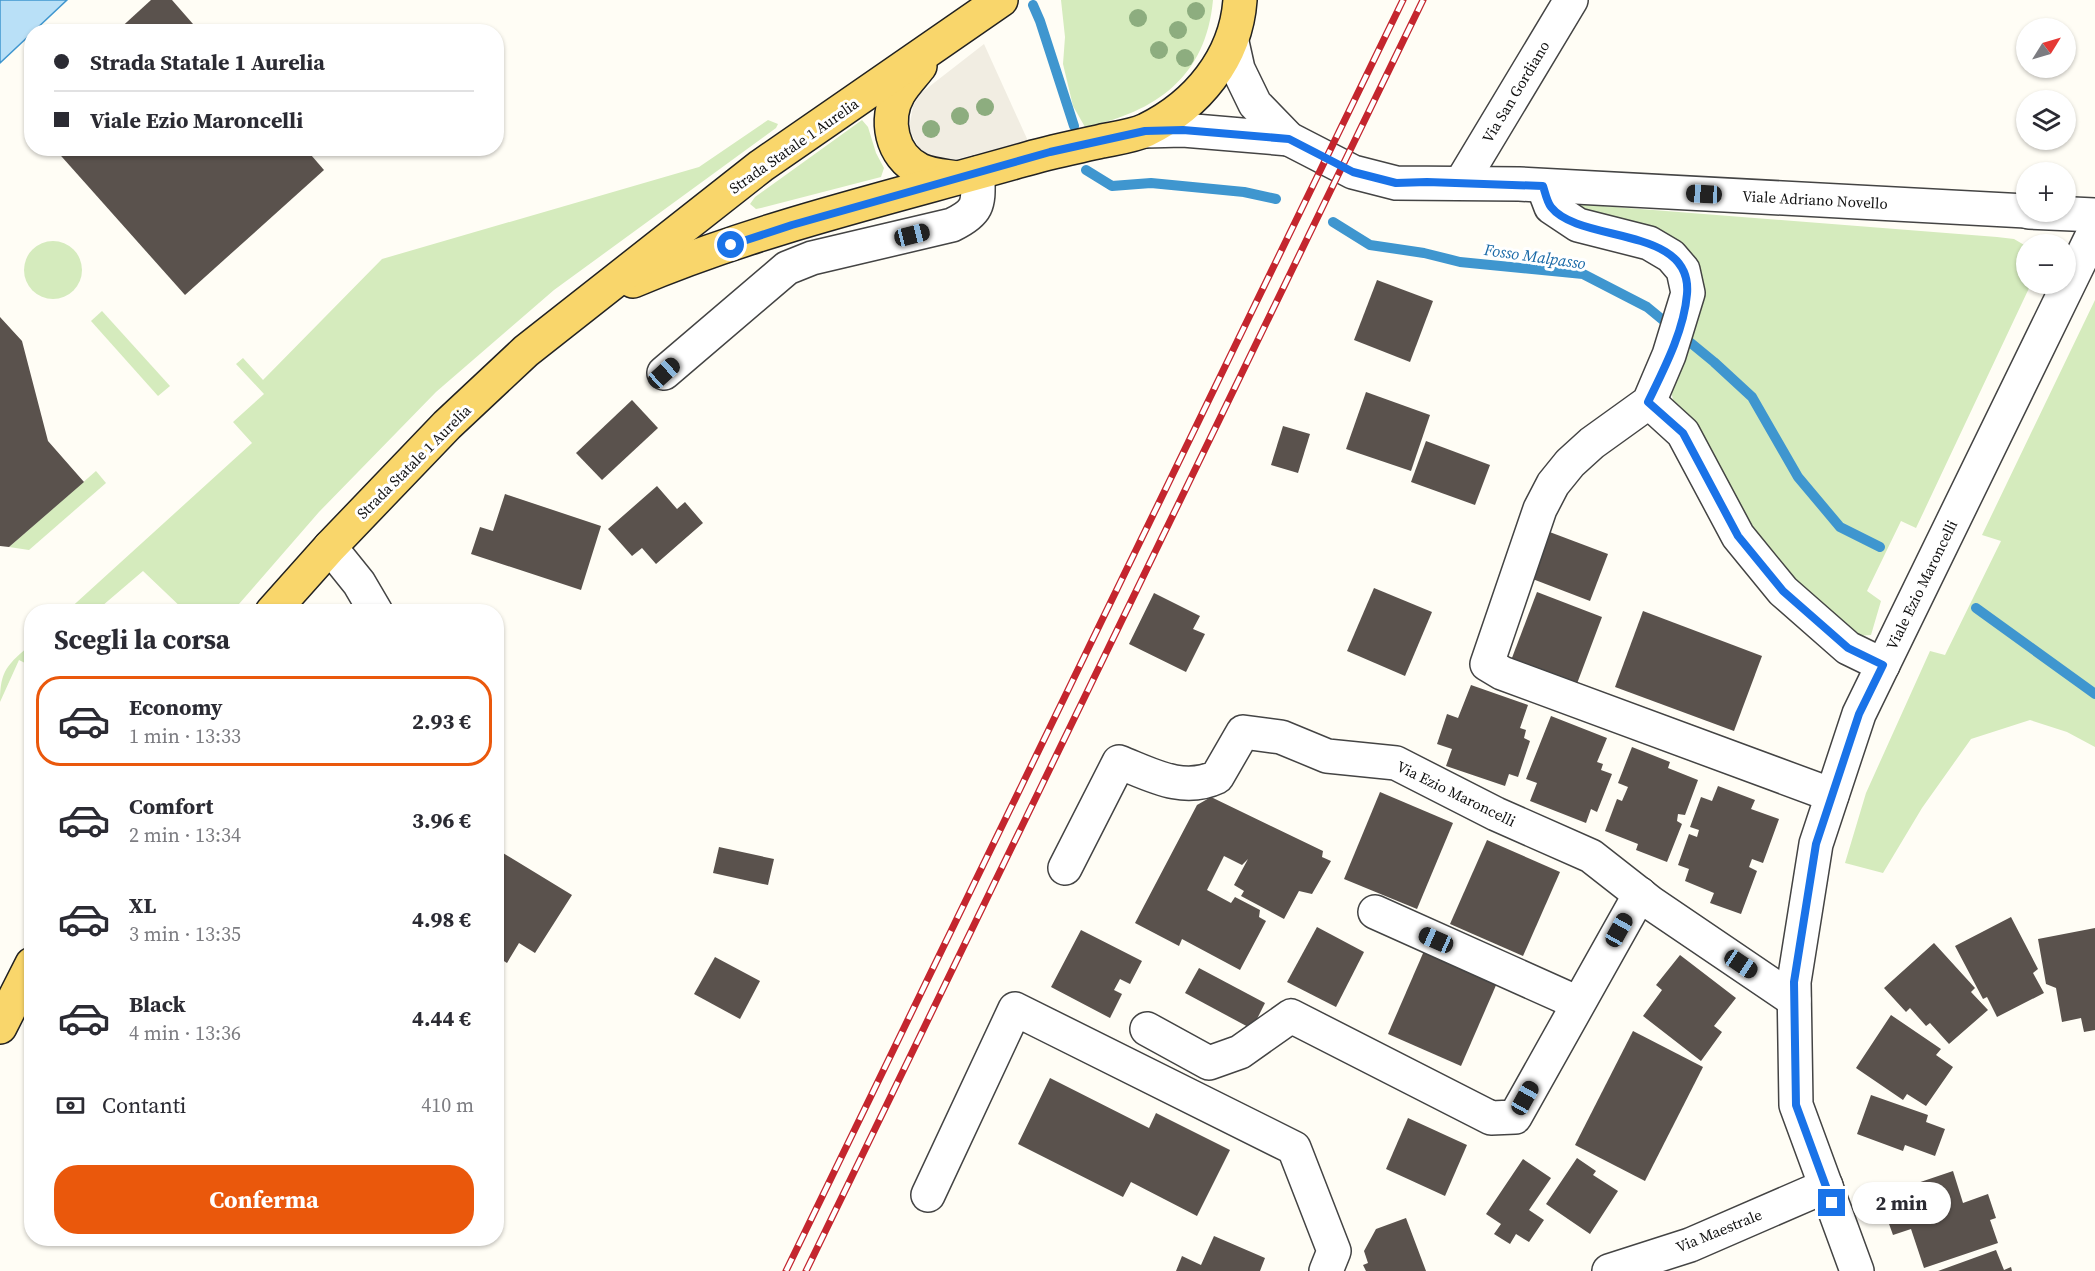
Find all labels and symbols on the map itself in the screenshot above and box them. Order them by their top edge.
north arrow [2016,18,2076,78]
street label: Via San Gordiano [1477,37,1554,147]
street label: Strada Statale 1 Aurelia [725,93,863,198]
car [1686,184,1722,204]
street label: Viale Adriano Novello [1742,185,1888,214]
car [892,222,932,248]
route start [717,231,744,258]
water label: Fosso Malpasso [1482,238,1587,274]
car [645,354,683,392]
street label: Strada Statale 1 Aurelia [352,400,476,523]
street label: Viale Ezio Maroncelli [1881,516,1962,653]
street label: Via Ezio Maroncelli [1393,756,1519,831]
car [1602,910,1636,950]
car [1416,924,1456,956]
car [1721,946,1761,982]
car [1508,1078,1542,1118]
callout: 2 min [1853,1182,1952,1224]
route end [1818,1189,1845,1216]
street label: Via Maestrale [1673,1204,1765,1257]

